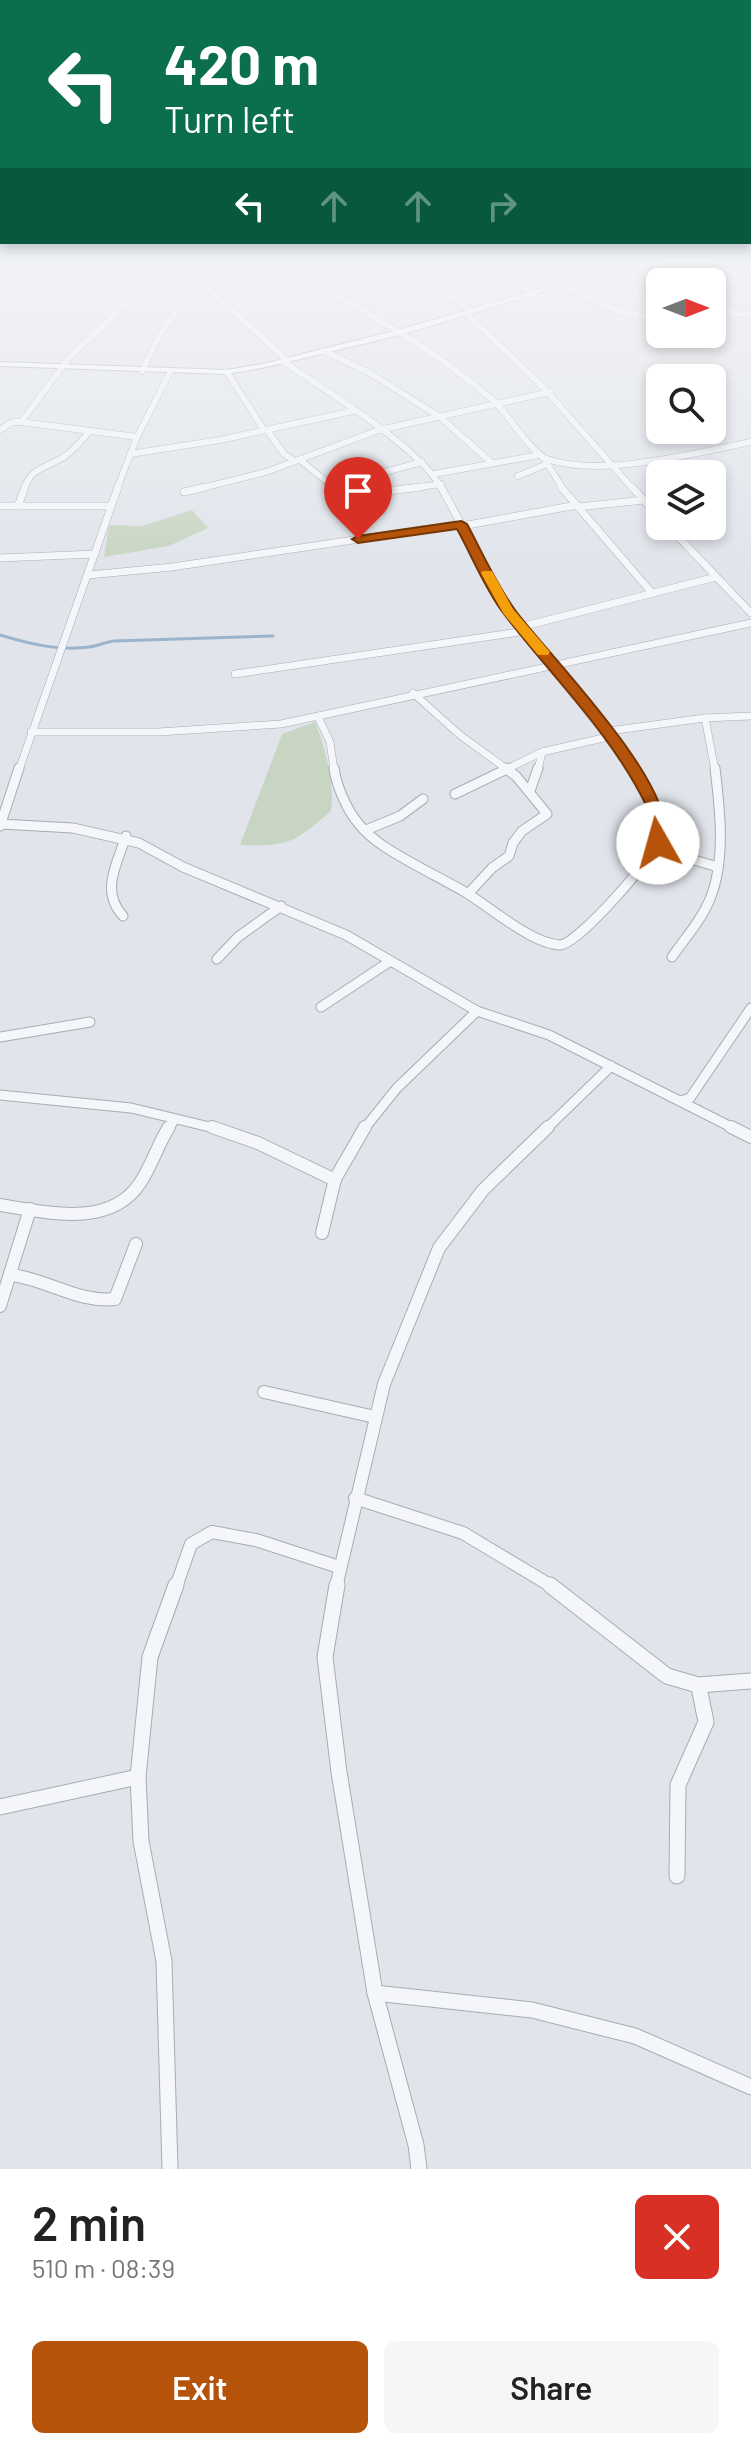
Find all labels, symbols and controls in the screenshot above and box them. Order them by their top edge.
text: 420 m [164,29,319,96]
icon: left [32,32,136,136]
text: Turn left [164,97,295,140]
icon: left [228,184,272,228]
icon: ahead [312,184,356,228]
icon: ahead [396,184,440,228]
icon: right [480,184,524,228]
north arrow [646,268,726,348]
map controls [646,268,726,540]
button: search [646,364,726,444]
pin [324,457,392,539]
button: layers [646,460,726,540]
icon: arrive [336,469,380,513]
position arrow [616,801,700,885]
text: 2 min [32,2193,146,2251]
button: close [635,2195,719,2279]
text: 510 m · 08:39 [32,2252,175,2283]
button: Exit [32,2341,368,2433]
button: Share [384,2341,719,2433]

